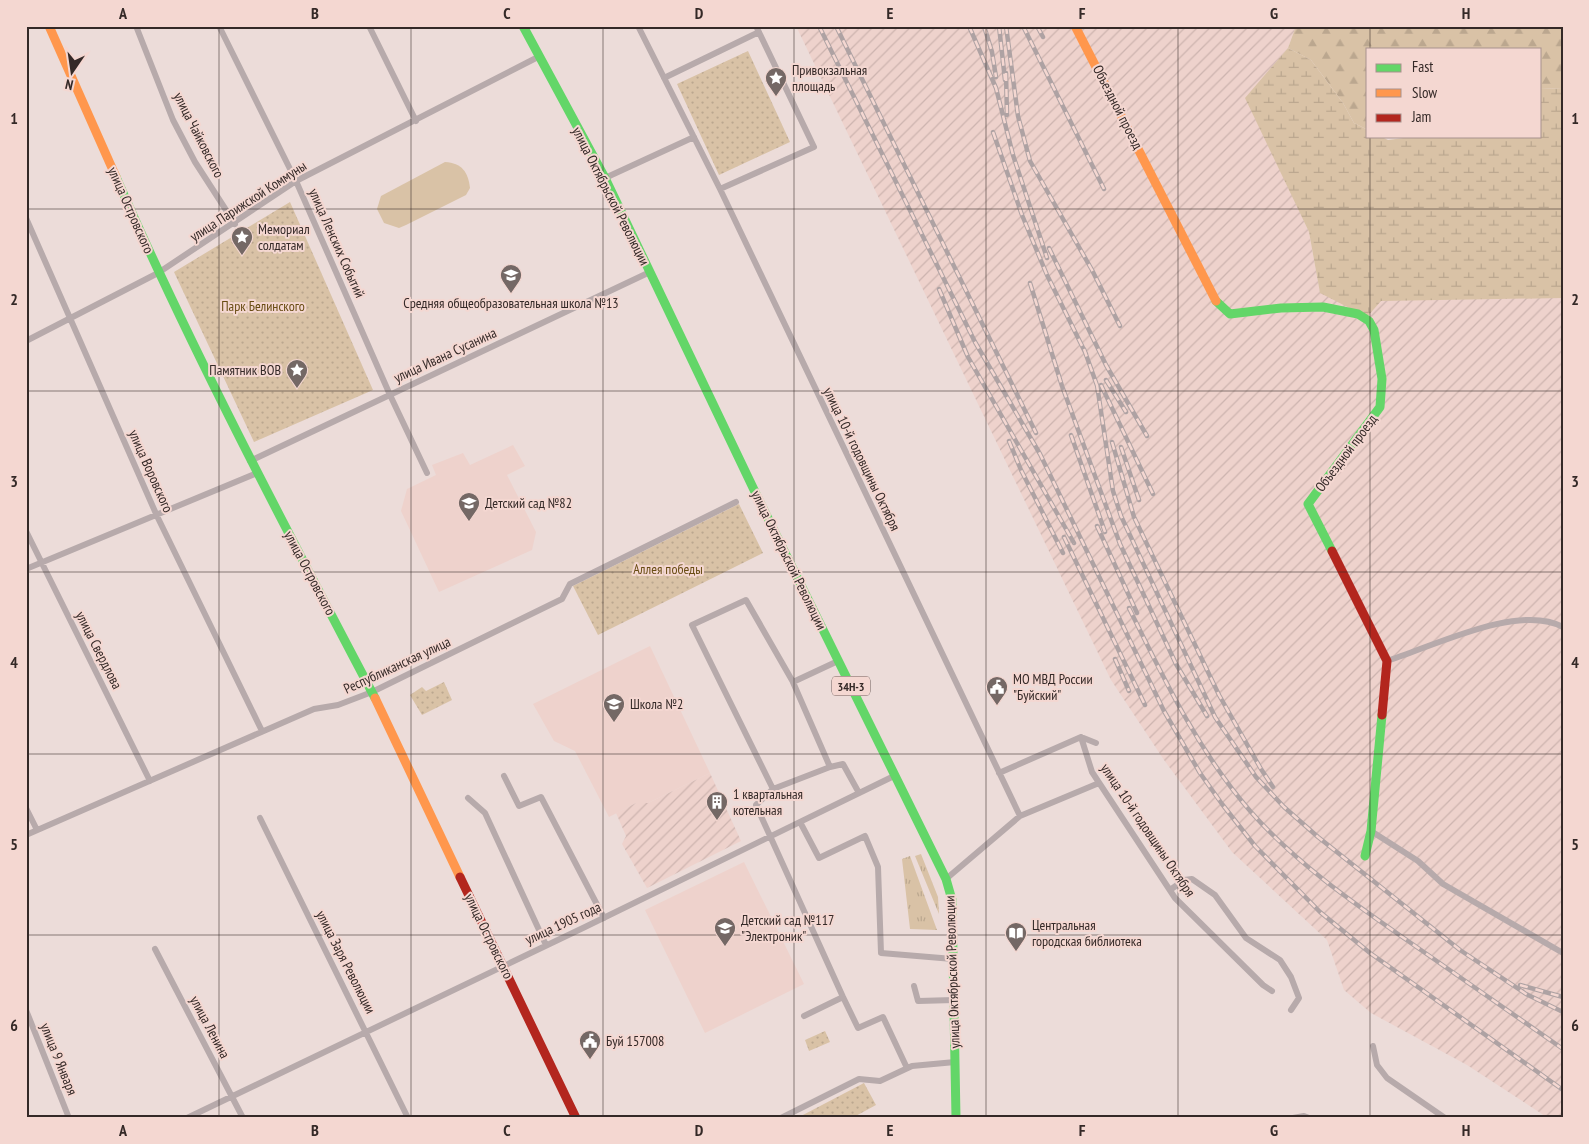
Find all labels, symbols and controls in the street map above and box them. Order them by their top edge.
text: A [118,3,128,23]
text: B [311,3,319,23]
text: C [503,3,511,23]
text: D [695,3,704,23]
text: E [887,3,894,23]
text: F [1079,3,1086,23]
text: G [1270,3,1278,23]
text: H [1462,3,1470,23]
north arrow [48,48,98,98]
legend [1366,48,1542,138]
text: Fast [1412,57,1433,76]
place label: Привокзальная площадь [792,61,867,95]
street label: Объездной проезд [1089,62,1147,152]
place icon: Привокзальная площадь [764,66,788,97]
text: N [63,75,75,94]
text: Slow [1412,83,1437,102]
street label: улица Чайковского [170,89,228,181]
text: Jam [1411,107,1431,126]
text: 1 [10,108,18,128]
text: 1 [1571,108,1579,128]
street label: улица Октябрьской Революции [568,124,654,268]
street label: улица Парижской Коммуны [186,157,310,245]
street label: улица Островского [104,164,158,256]
street label: улица Ленских Событий [305,185,369,301]
place label: Мемориал солдатам [258,220,310,254]
place icon: Мемориал солдатам [230,225,254,256]
school or university icon: Средняя общеобразовательная школа №13 [499,263,523,294]
text: 2 [10,289,18,309]
text: 2 [1571,289,1579,309]
place label: Средняя общеобразовательная школа №13 [403,294,619,312]
park label: Парк Белинского [221,297,305,315]
street label: улица Ивана Сусанина [391,323,499,387]
place icon: Памятник ВОВ [285,358,309,389]
place label: Памятник ВОВ [209,361,281,379]
street label: улица 10-й годовщины Октября [819,384,905,534]
street label: Объездной проезд [1311,411,1381,495]
street label: улица Воровского [125,427,177,515]
text: 3 [10,471,18,491]
text: 3 [1571,471,1579,491]
street label: улица Октябрьской Революции [747,487,831,633]
school or university icon: Детский сад №82 [457,491,481,522]
place label: Детский сад №82 [485,494,572,512]
street label: улица Островского [280,528,340,618]
park label: Аллея победы [633,560,703,578]
street label: улица Свердлова [72,608,126,692]
street label: Республиканская улица [341,632,453,698]
text: 4 [10,652,18,672]
text: 4 [1571,652,1579,672]
place label: МО МВД России "Буйский" [1013,670,1093,704]
public building icon: МО МВД России "Буйский" [985,675,1009,706]
road number: 34Н-3 [832,676,870,696]
school or university icon: Школа №2 [602,692,626,723]
place label: Школа №2 [630,695,683,713]
street label: улица 10-й годовщины Октября [1097,760,1199,900]
place label: 1 квартальная котельная [733,785,803,819]
building icon: 1 квартальная котельная [705,790,729,821]
text: 5 [10,834,18,854]
text: 5 [1571,834,1579,854]
street label: улица Островского [461,890,517,982]
street label: улица Октябрьской Революции [940,895,964,1049]
street label: улица 1905 года [522,898,604,948]
street label: улица Заря Революции [312,907,380,1017]
place label: Детский сад №117 "Электроник" [741,911,834,945]
school or university icon: Детский сад №117 "Электроник" [713,916,737,947]
place label: Центральная городская библиотека [1032,916,1142,950]
library icon: Центральная городская библиотека [1004,921,1028,952]
street label: улица Ленина [186,993,234,1061]
text: 6 [10,1015,18,1035]
text: 6 [1571,1015,1579,1035]
street label: улица 9 Января [36,1020,82,1098]
public building icon: Буй 157008 [578,1029,602,1060]
place label: Буй 157008 [606,1032,664,1050]
text: A [118,1120,128,1140]
text: B [311,1120,319,1140]
text: C [503,1120,511,1140]
text: D [695,1120,704,1140]
text: E [887,1120,894,1140]
text: F [1079,1120,1086,1140]
text: G [1270,1120,1278,1140]
text: H [1462,1120,1470,1140]

